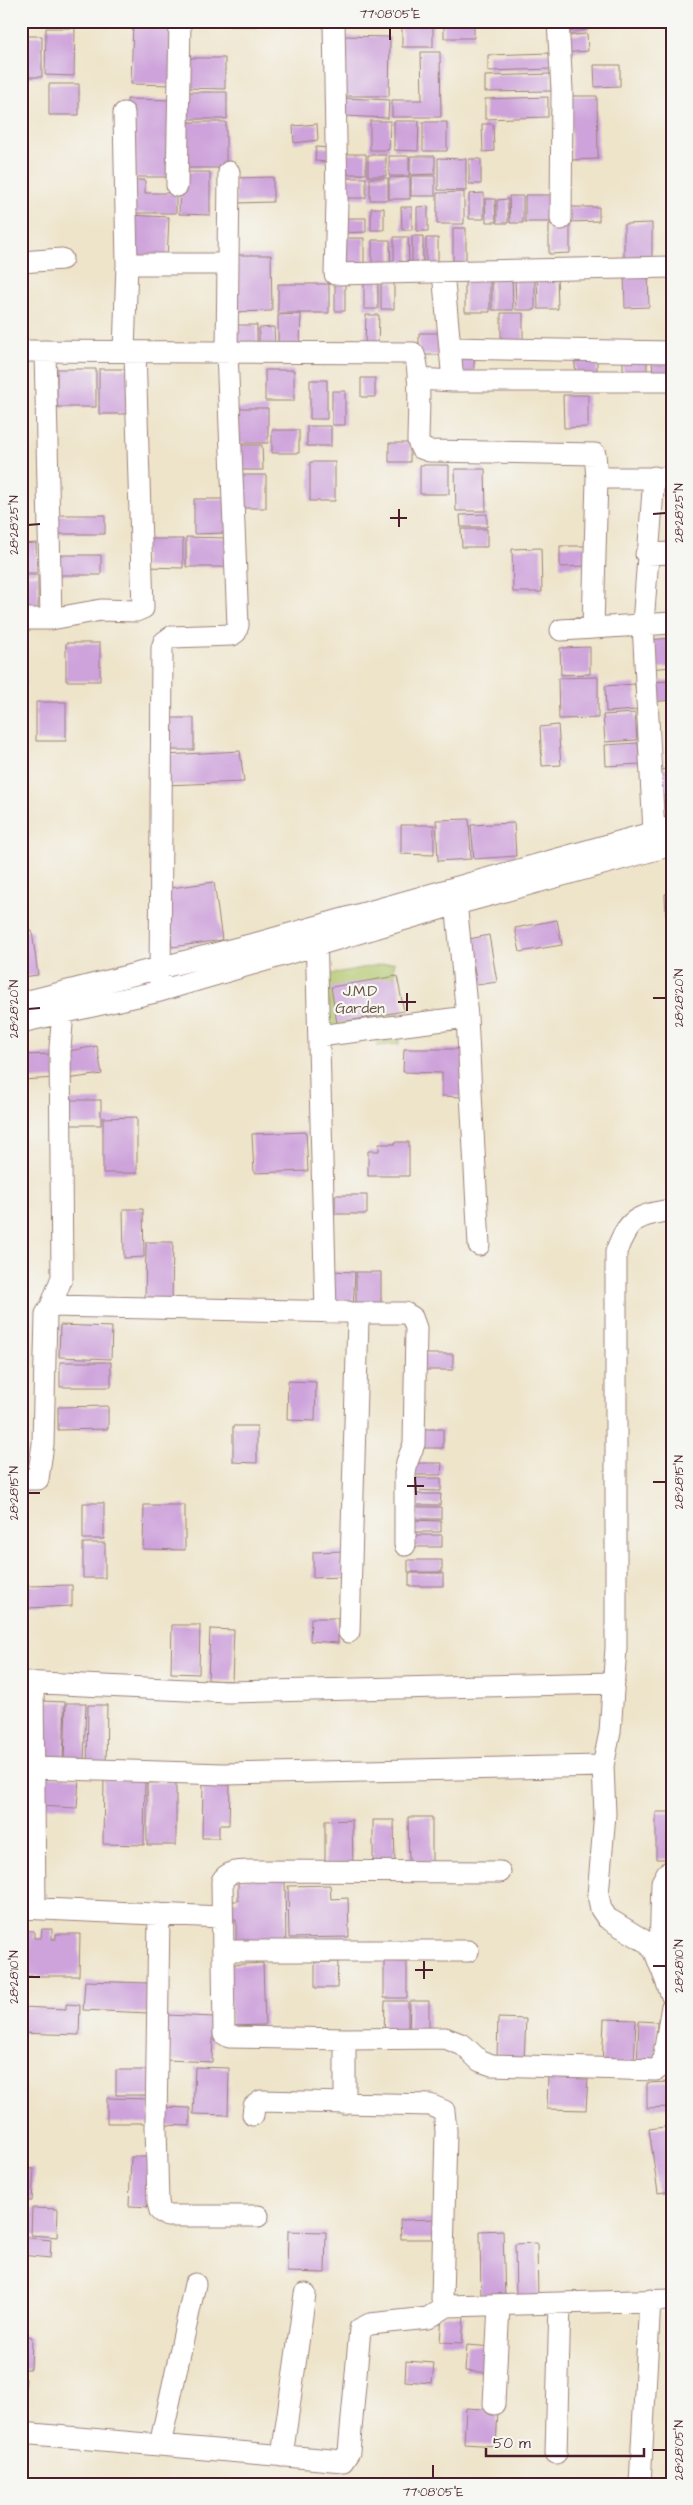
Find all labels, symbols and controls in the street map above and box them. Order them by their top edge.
text: 77°08'05"E [360,6,420,23]
text: 28°28'25"N [671,483,688,543]
text: 28°28'25"N [6,495,23,555]
text: 28°28'20"N [671,968,688,1027]
text: 28°28'20"N [6,979,23,1038]
park label: J.M.D Garden [335,981,385,1019]
text: 28°28'15"N [671,1454,688,1509]
text: 28°28'15"N [6,1465,23,1520]
text: 28°28'10"N [671,1939,688,1993]
text: 28°28'10"N [6,1950,23,2004]
text: 28°28'05"N [671,2419,688,2480]
scale bar [486,2425,643,2457]
text: 50 m [493,2433,531,2454]
text: 77°08'05"E [403,2484,463,2501]

